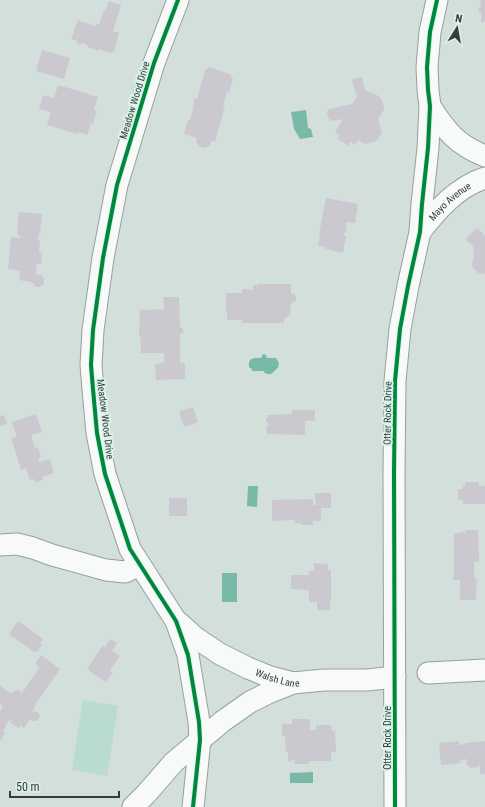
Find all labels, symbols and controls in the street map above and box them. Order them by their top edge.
north arrow [437,8,477,48]
text: N [454,12,464,26]
street label: Meadow Wood Drive [117,60,152,140]
street label: Mayo Avenue [427,180,473,223]
street label: Meadow Wood Drive [95,378,116,460]
street label: Otter Rock Drive [381,381,394,445]
street label: Walsh Lane [254,667,300,689]
street label: Otter Rock Drive [382,706,393,770]
scale bar [10,773,119,799]
text: 50 m [16,780,40,794]

